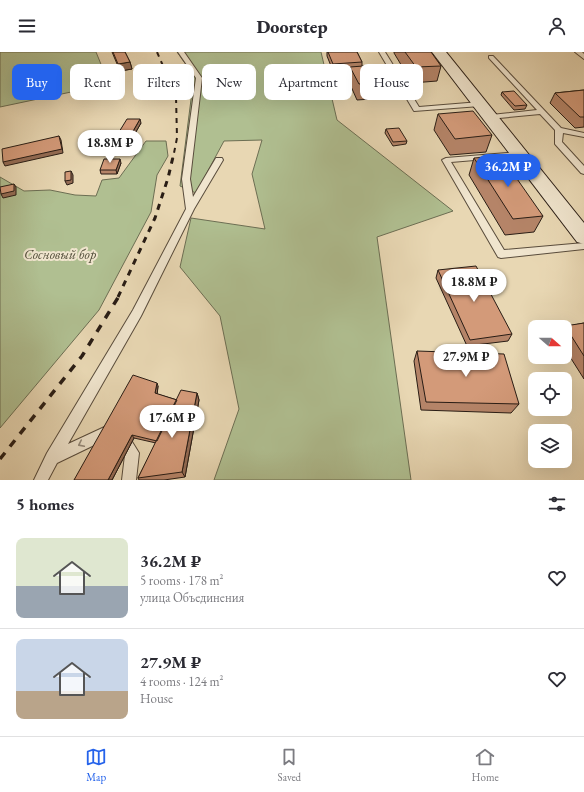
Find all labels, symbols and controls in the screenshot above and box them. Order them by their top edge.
icon: menu [16,15,38,37]
text: Doorstep [256,15,328,38]
icon: person [546,15,568,37]
chip: Buy [12,64,62,100]
chip: Rent [70,64,125,100]
chip: Filters [133,64,194,100]
chip: New [202,64,256,100]
chip: Apartment [264,64,352,100]
chip: House [360,64,423,100]
pin: 18.8M ₽ [73,130,147,164]
text: 18.8M ₽ [87,134,133,151]
pin: 36.2M ₽ [471,154,545,188]
text: 36.2M ₽ [485,158,531,175]
park label: Сосновый бор [24,245,96,263]
pin: 18.8M ₽ [437,269,511,303]
text: 18.8M ₽ [451,273,497,290]
north arrow [528,320,572,364]
map controls [528,320,572,468]
pin: 27.9M ₽ [429,344,503,378]
text: 27.9M ₽ [443,348,489,365]
button: locate [528,372,572,416]
pin: 17.6M ₽ [135,405,209,439]
text: 17.6M ₽ [149,409,195,426]
button: layers [528,424,572,468]
one-way arrow [78,439,85,447]
text: 5 homes [16,493,74,515]
icon: filters [546,493,568,515]
text: 36.2M ₽ [140,550,201,572]
icon: home [48,554,96,602]
icon: heart [546,567,568,589]
text: 5 rooms · 178 m² [140,572,224,589]
text: улица Объединения [140,589,244,606]
text: 27.9M ₽ [140,651,201,673]
icon: home [48,655,96,703]
icon: heart [546,668,568,690]
text: 4 rooms · 124 m² [140,673,224,690]
text: House [140,690,173,707]
tab: Map [85,746,107,784]
tab: Saved [278,746,301,784]
tab: Home [472,746,499,784]

